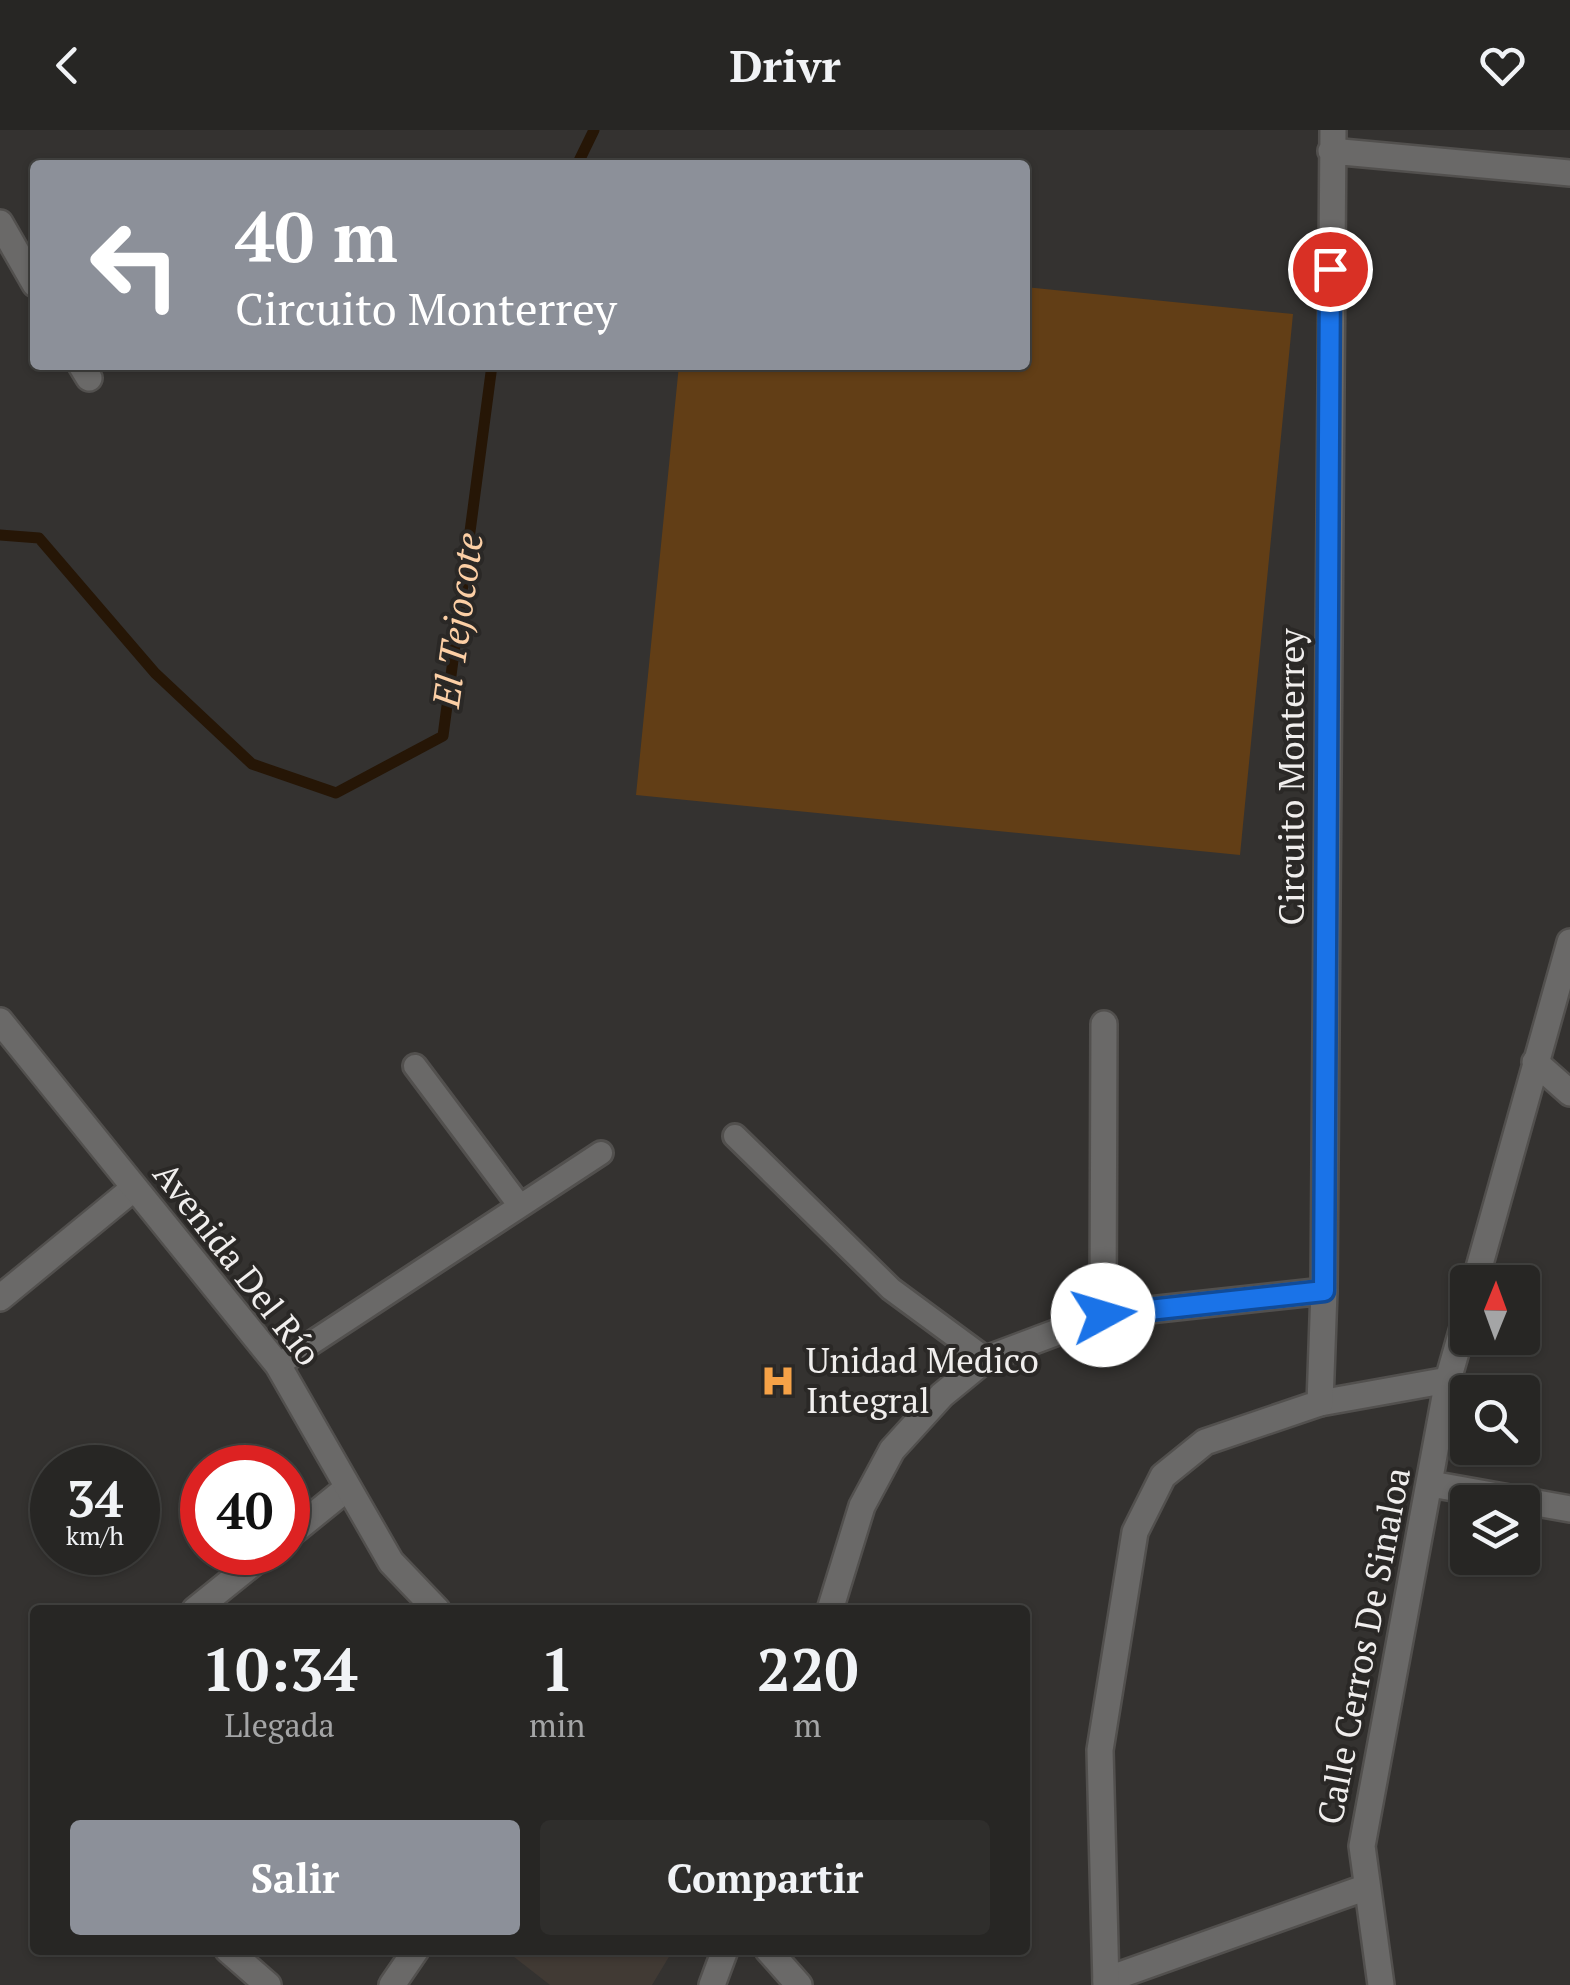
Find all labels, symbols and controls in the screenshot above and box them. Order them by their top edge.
text: Drivr [729,35,841,95]
icon: back [40,38,95,93]
icon: heart [1475,38,1530,93]
text: 40 m [235,189,398,282]
icon: left [70,200,200,330]
pin [1288,227,1373,312]
icon: arrive [1303,242,1358,297]
text: Circuito Monterrey [235,278,617,338]
water label: El Tejocote [420,529,494,711]
street label: Circuito Monterrey [1268,627,1314,925]
street label: Avenida Del Río [144,1152,332,1375]
position arrow [1051,1263,1155,1367]
north arrow [1450,1265,1540,1355]
map controls [1450,1265,1540,1575]
place label: Unidad Medico Integral [806,1337,1039,1423]
hospital icon: Unidad Medico Integral [759,1362,797,1400]
button: search [1450,1375,1540,1465]
speed limit sign: 40 [180,1445,310,1575]
street label: Calle Cerros De Sinaloa [1306,1463,1420,1828]
text: 34 [67,1465,123,1531]
button: layers [1450,1485,1540,1575]
text: km/h [66,1519,124,1552]
text: 10:34 [201,1629,358,1708]
text: 1 [540,1629,574,1708]
text: 220 [757,1629,859,1708]
text: Llegada [224,1704,335,1746]
text: min [529,1704,585,1746]
text: m [794,1704,821,1746]
button: Salir [70,1820,520,1935]
button: Compartir [540,1820,990,1935]

